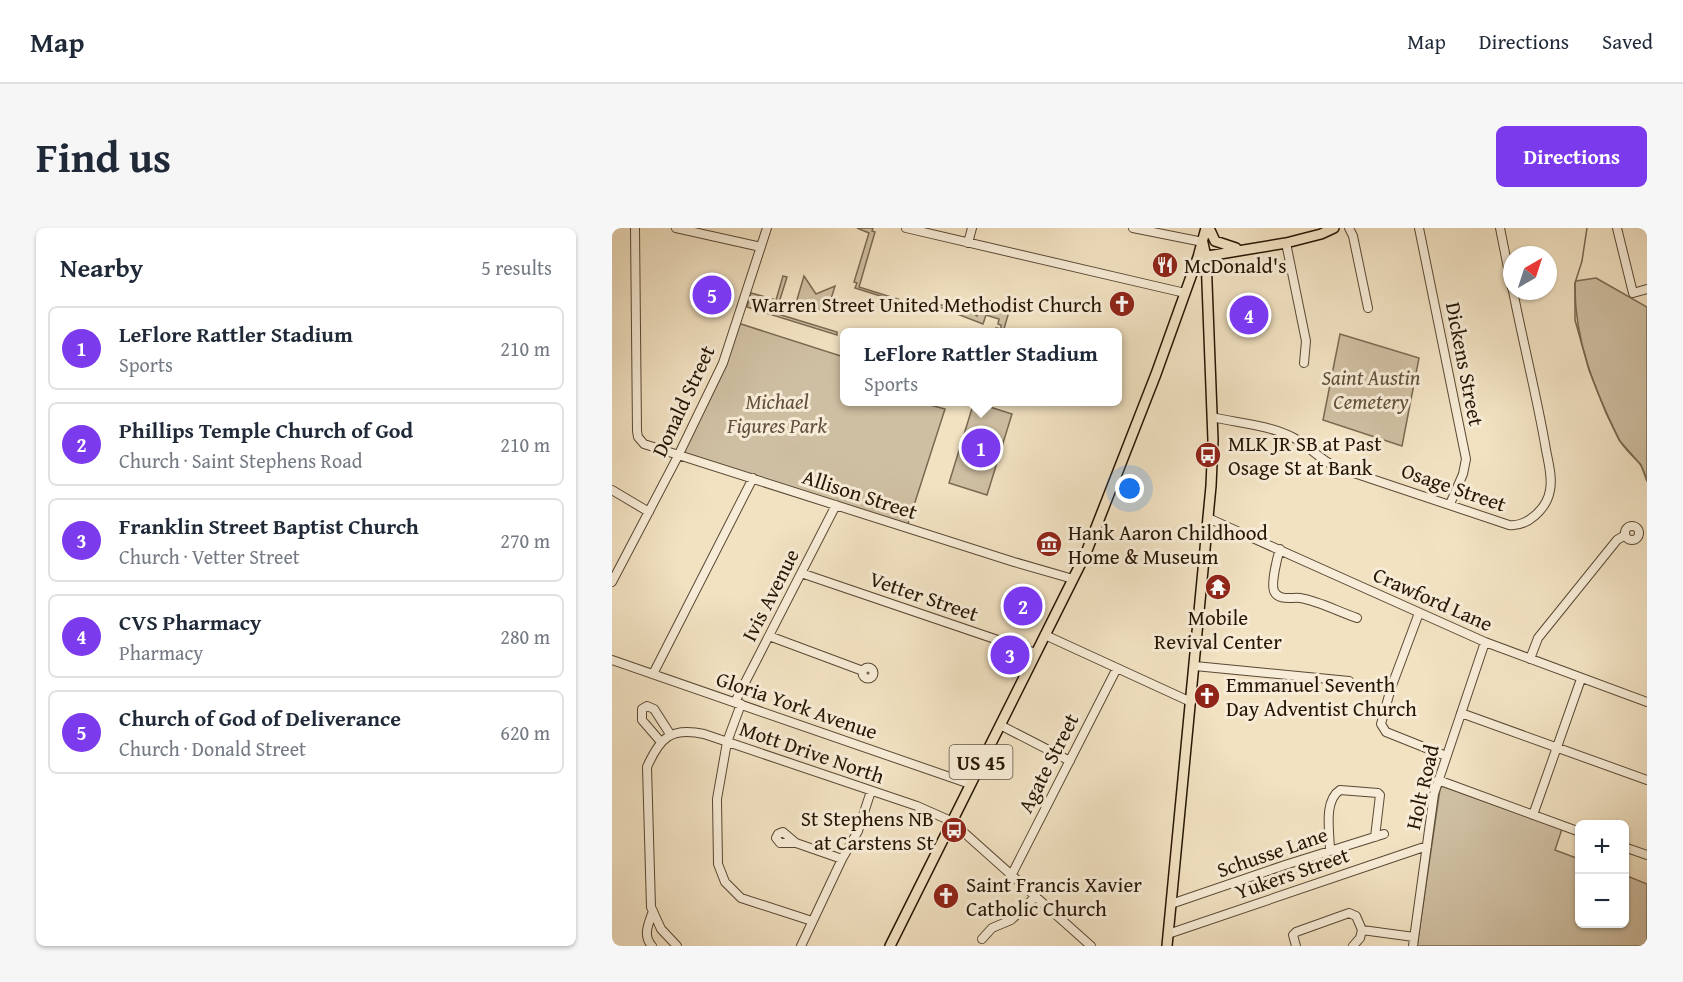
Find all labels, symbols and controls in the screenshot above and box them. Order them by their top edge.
text: Map [30,21,84,62]
text: Map [1407,26,1446,57]
text: Directions [1479,26,1569,57]
text: Saved [1602,26,1653,57]
text: Find us [36,126,171,187]
button: Directions [1496,126,1647,187]
north arrow [1503,246,1557,300]
text: Nearby [60,248,143,287]
restaurant icon: McDonald's [1150,250,1180,280]
place label: McDonald's [1184,250,1287,281]
text: 5 results [481,253,552,282]
pin: 5 [692,272,732,318]
place label: Warren Street United Methodist Church [751,289,1102,320]
church icon: Warren Street United Methodist Church [1107,289,1137,319]
pin: 4 [1230,292,1268,338]
street label: Dickens Street [1438,299,1492,429]
text: LeFlore Rattler Stadium [119,318,353,350]
popup [840,328,1122,406]
text: 1 [76,334,87,363]
text: 210 m [500,334,550,363]
text: LeFlore Rattler Stadium [864,337,1098,369]
street label: Donald Street [644,340,723,462]
text: Sports [119,350,173,379]
park label: Saint Austin Cemetery [1322,362,1421,417]
text: Sports [864,369,918,398]
park label: Michael Figures Park [726,386,827,441]
text: Phillips Temple Church of God [119,414,413,446]
pin: 1 [962,426,1000,470]
place label: MLK JR SB at Past Osage St at Bank [1228,428,1382,483]
text: 2 [76,430,87,459]
text: 210 m [500,430,550,459]
bus stop icon: MLK JR SB at Past Osage St at Bank [1193,440,1223,470]
text: Church · Saint Stephens Road [119,446,362,475]
street label: Osage Street [1397,455,1511,520]
street label: Allison Street [799,461,922,527]
your location [1115,474,1144,503]
text: Franklin Street Baptist Church [119,510,419,542]
place label: Hank Aaron Childhood Home & Museum [1068,517,1268,572]
text: 3 [76,526,87,555]
text: 270 m [500,526,550,555]
museum icon: Hank Aaron Childhood Home & Museum [1034,529,1064,559]
text: Church · Vetter Street [119,542,300,571]
street label: Ivis Avenue [733,543,807,647]
street label: Crawford Lane [1368,559,1498,639]
street label: Vetter Street [865,563,983,629]
temple icon: Mobile Revival Center [1203,572,1233,602]
pin: 2 [1004,584,1042,628]
place label: Mobile Revival Center [1154,602,1282,657]
text: CVS Pharmacy [119,606,261,638]
text: 4 [76,622,87,651]
text: 280 m [500,622,550,651]
pin: 3 [990,632,1030,678]
text: Pharmacy [119,638,203,667]
street label: Gloria York Avenue [712,663,882,747]
place label: Emmanuel Seventh Day Adventist Church [1226,669,1417,724]
church icon: Emmanuel Seventh Day Adventist Church [1192,681,1222,711]
text: Church of God of Deliverance [119,702,401,734]
street label: Agate Street [1010,707,1087,818]
street label: Mott Drive North [735,713,889,791]
text: 5 [76,718,87,747]
text: 620 m [500,718,550,747]
text: Church · Donald Street [119,734,306,763]
street label: Holt Road [1397,741,1447,833]
road number: US 45 [950,745,1012,779]
place label: St Stephens NB at Carstens St [801,803,935,858]
bus stop icon: St Stephens NB at Carstens St [939,815,969,845]
street label: Schusse Lane [1212,819,1332,885]
map controls [1575,820,1629,928]
button: + [1575,820,1629,874]
street label: Yukers Street [1231,839,1354,907]
place label: Saint Francis Xavier Catholic Church [966,869,1142,924]
button: − [1575,874,1629,928]
church icon: Saint Francis Xavier Catholic Church [931,881,961,911]

